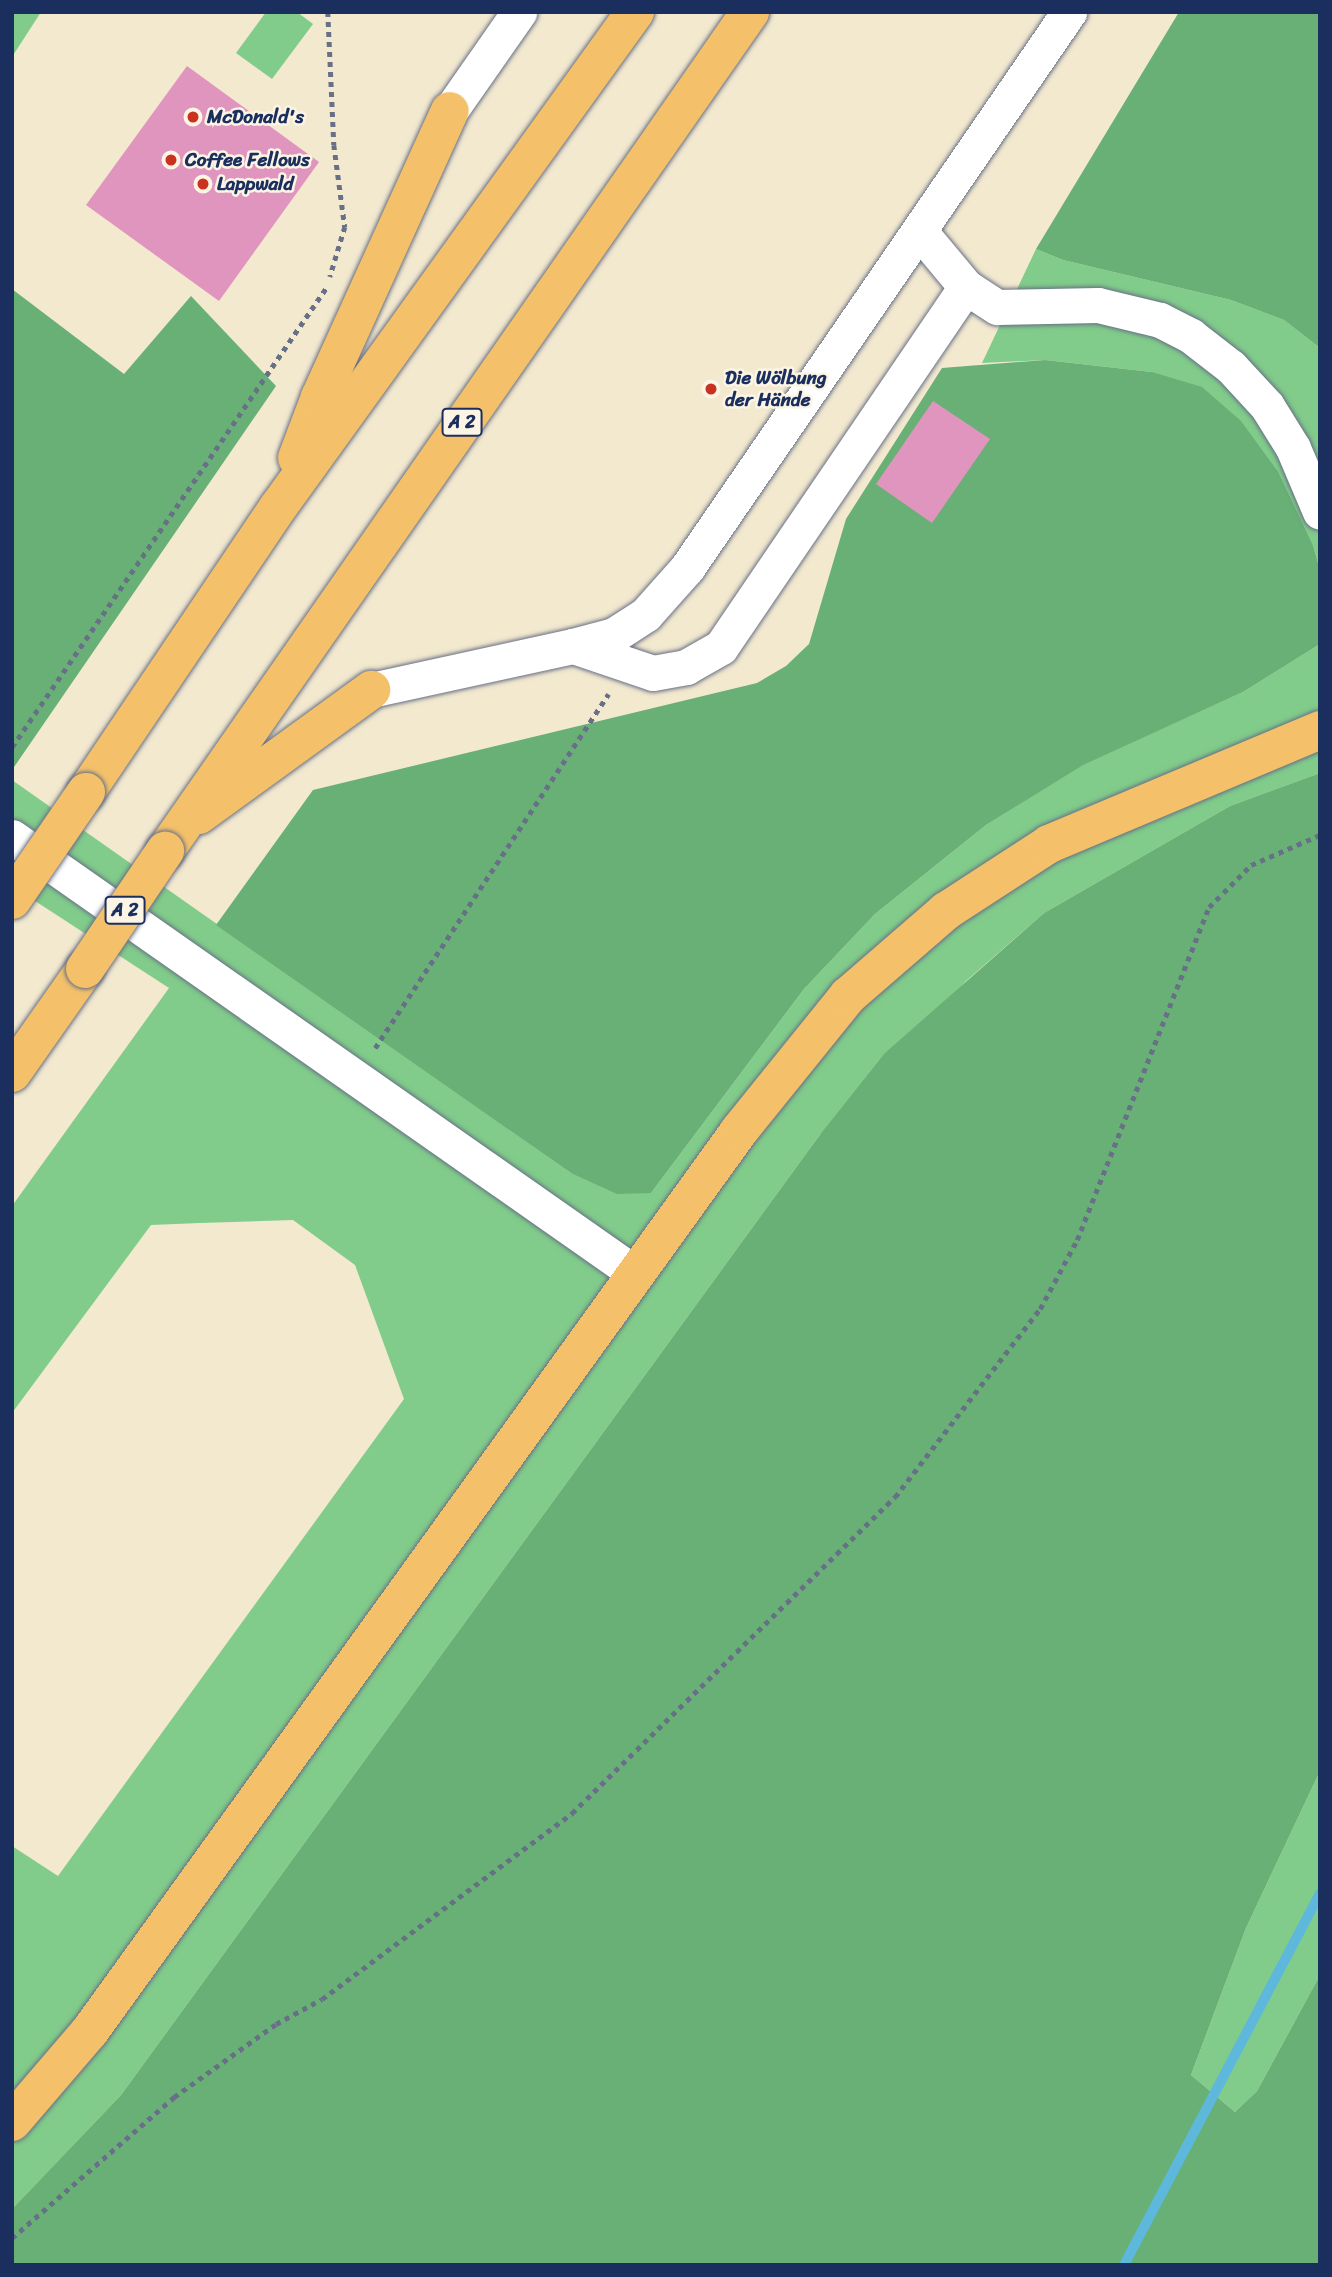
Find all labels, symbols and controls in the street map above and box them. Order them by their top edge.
place label: McDonald's [207,106,304,128]
marker: McDonald's [185,109,201,125]
place label: Coffee Fellows [185,149,310,171]
marker: Coffee Fellows [163,152,179,168]
place label: Lappwald [217,173,293,195]
marker: Lappwald [195,176,211,192]
place label: Die Wölbung der Hände [725,367,826,411]
marker: Die Wölbung der Hände [703,381,719,397]
road number: A 2 [441,408,483,436]
road number: A 2 [104,896,146,925]

